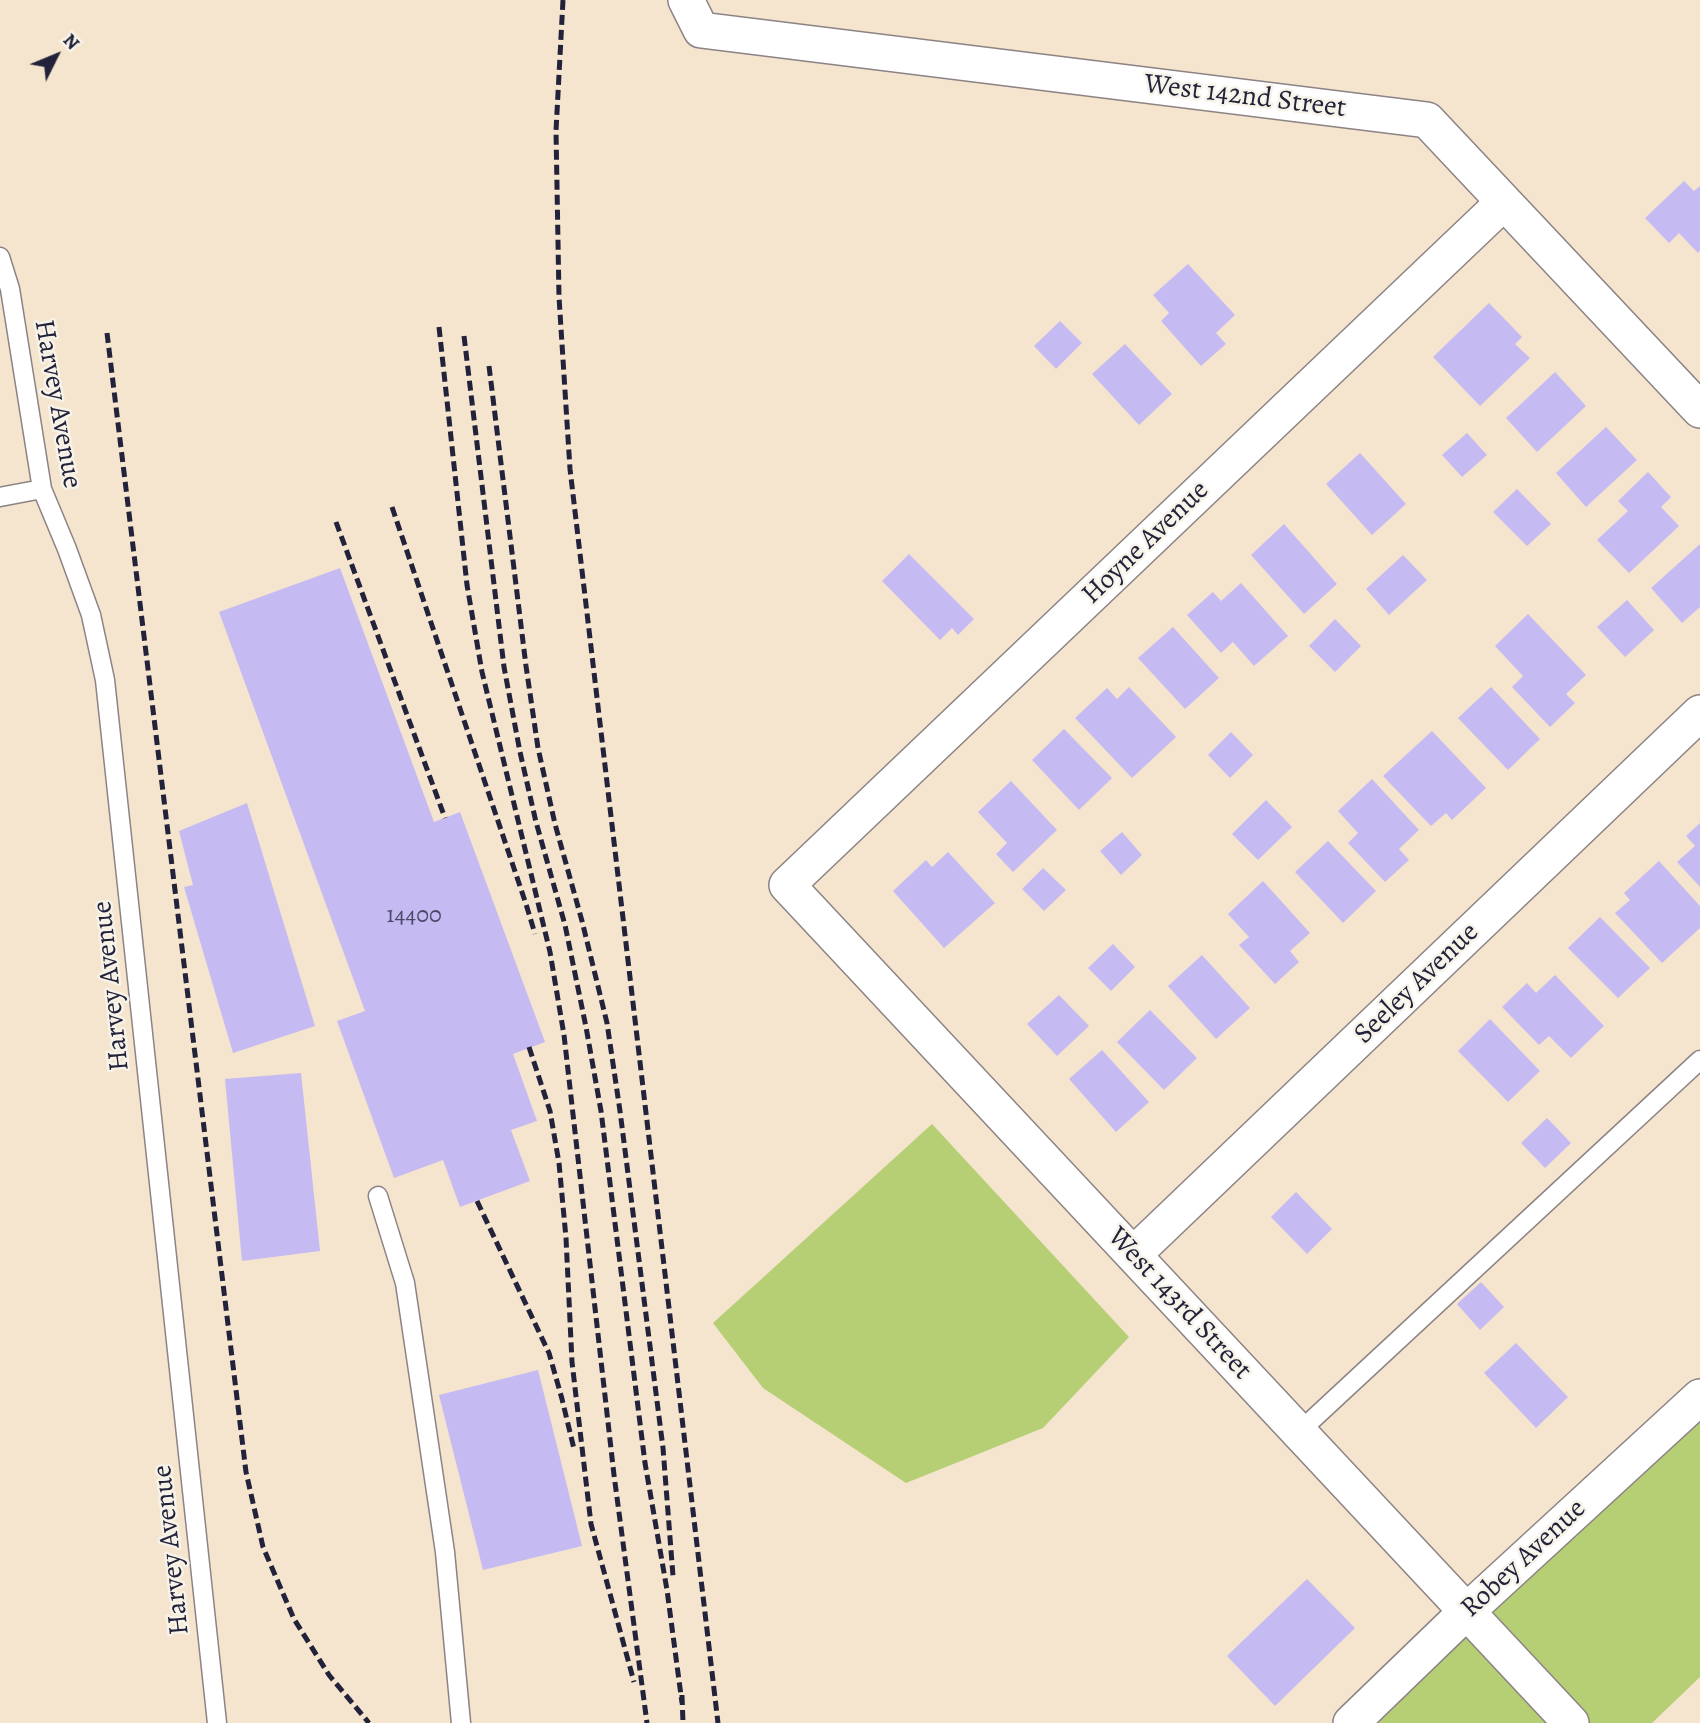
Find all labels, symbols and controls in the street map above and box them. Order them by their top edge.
north arrow [21,21,91,91]
text: N [57,28,86,56]
street label: West 142nd Street [1142,68,1348,126]
street label: Harvey Avenue [26,317,88,491]
street label: Hoyne Avenue [1076,474,1216,612]
street label: Harvey Avenue [86,899,138,1073]
house number: 14400 [386,902,442,930]
street label: Seeley Avenue [1348,916,1486,1052]
street label: West 143rd Street [1100,1221,1258,1387]
street label: Harvey Avenue [146,1463,198,1637]
street label: Robey Avenue [1455,1493,1593,1625]

